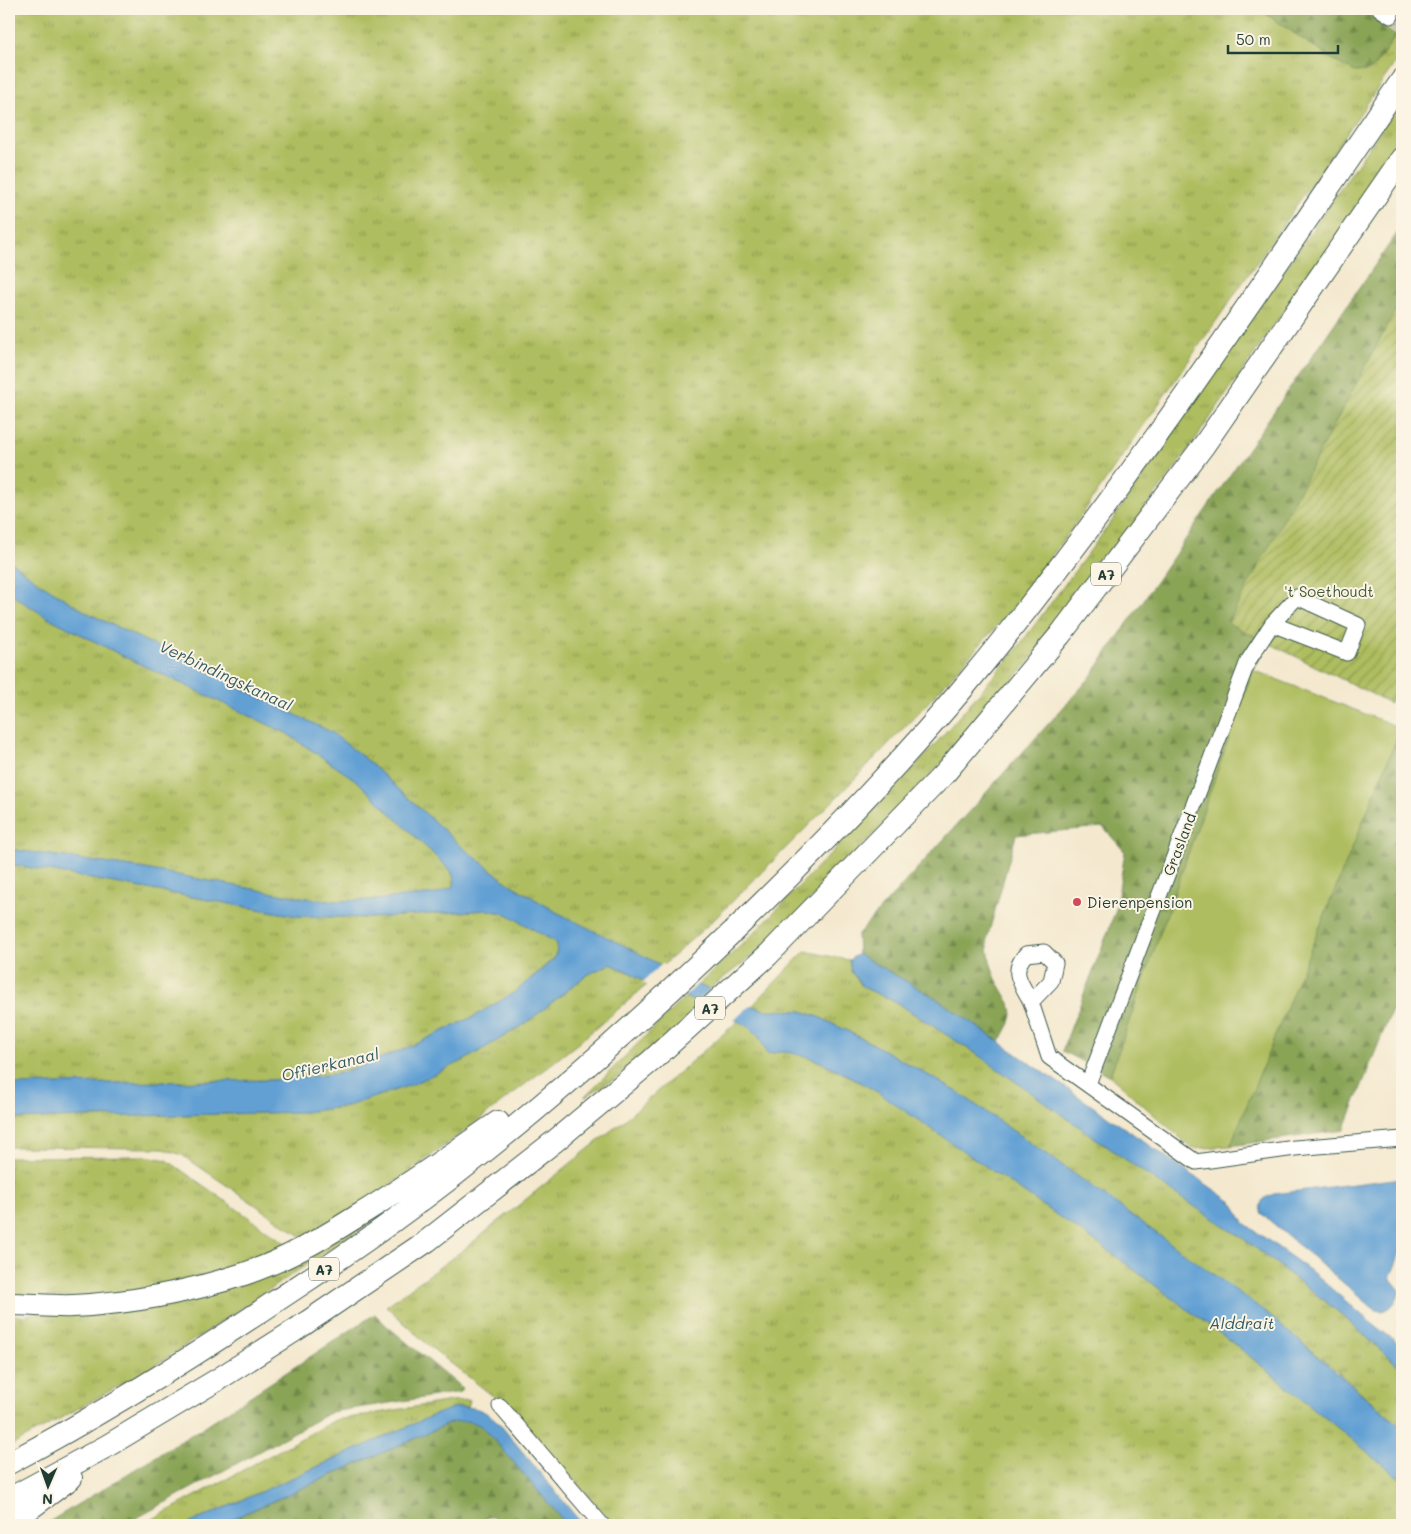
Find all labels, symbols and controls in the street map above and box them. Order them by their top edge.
scale bar [1228,22,1338,54]
text: 50 m [1236,29,1271,49]
road number: A7 [1091,562,1121,586]
park label: 't Soethoudt [1284,581,1374,601]
water label: Verbindingskanaal [156,635,296,715]
street label: Grasland [1158,810,1200,878]
place label: Dierenpension [1087,892,1192,912]
marker: Dierenpension [1071,896,1083,908]
road number: A7 [695,996,725,1020]
water label: Offierkanaal [279,1043,381,1085]
road number: A7 [309,1258,339,1280]
water label: Alddrait [1209,1312,1275,1333]
north arrow [22,1462,72,1512]
text: N [42,1490,53,1509]

